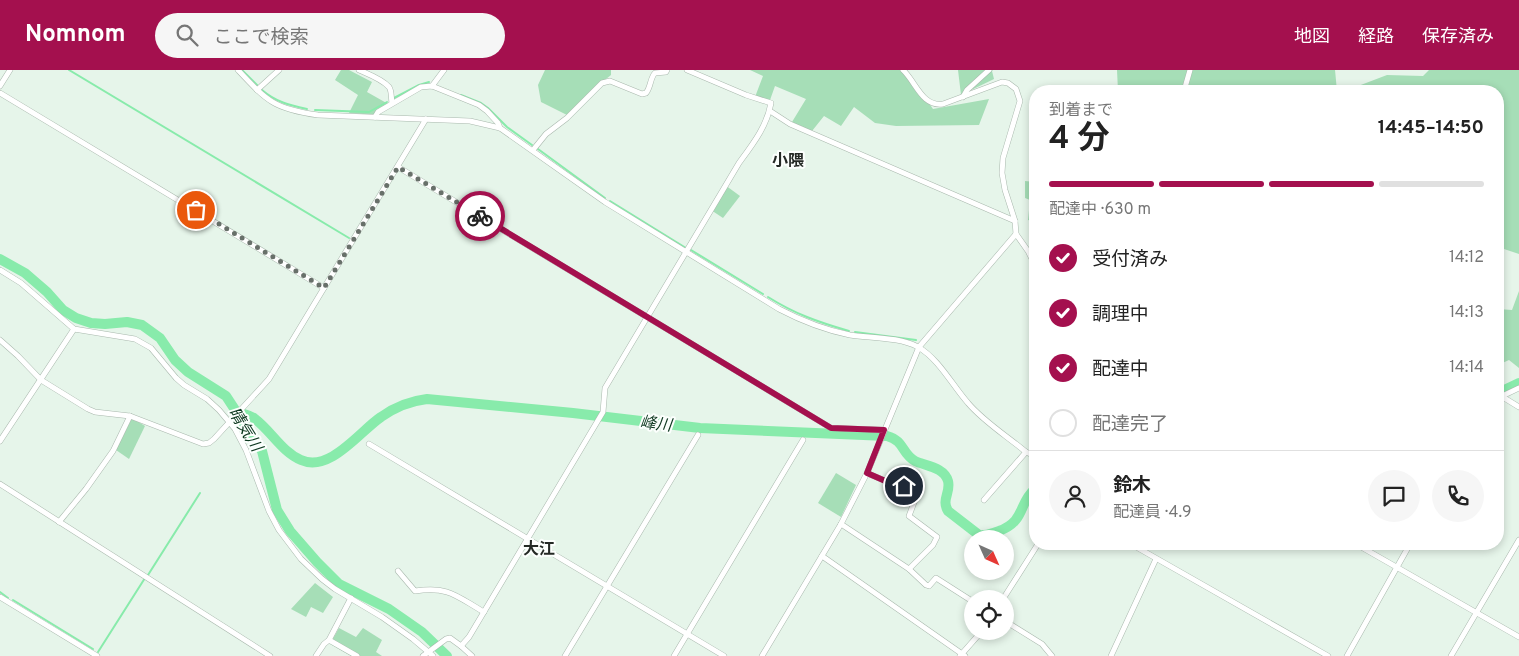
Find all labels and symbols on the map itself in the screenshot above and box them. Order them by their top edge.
district label: 小隈 [772,152,804,172]
pin [175,189,217,231]
courier [455,191,505,241]
water label: 晴気川 [223,404,267,457]
water label: 峰川 [639,413,675,437]
pin [883,465,925,507]
north arrow [964,530,1014,580]
district label: 大江 [523,540,555,560]

